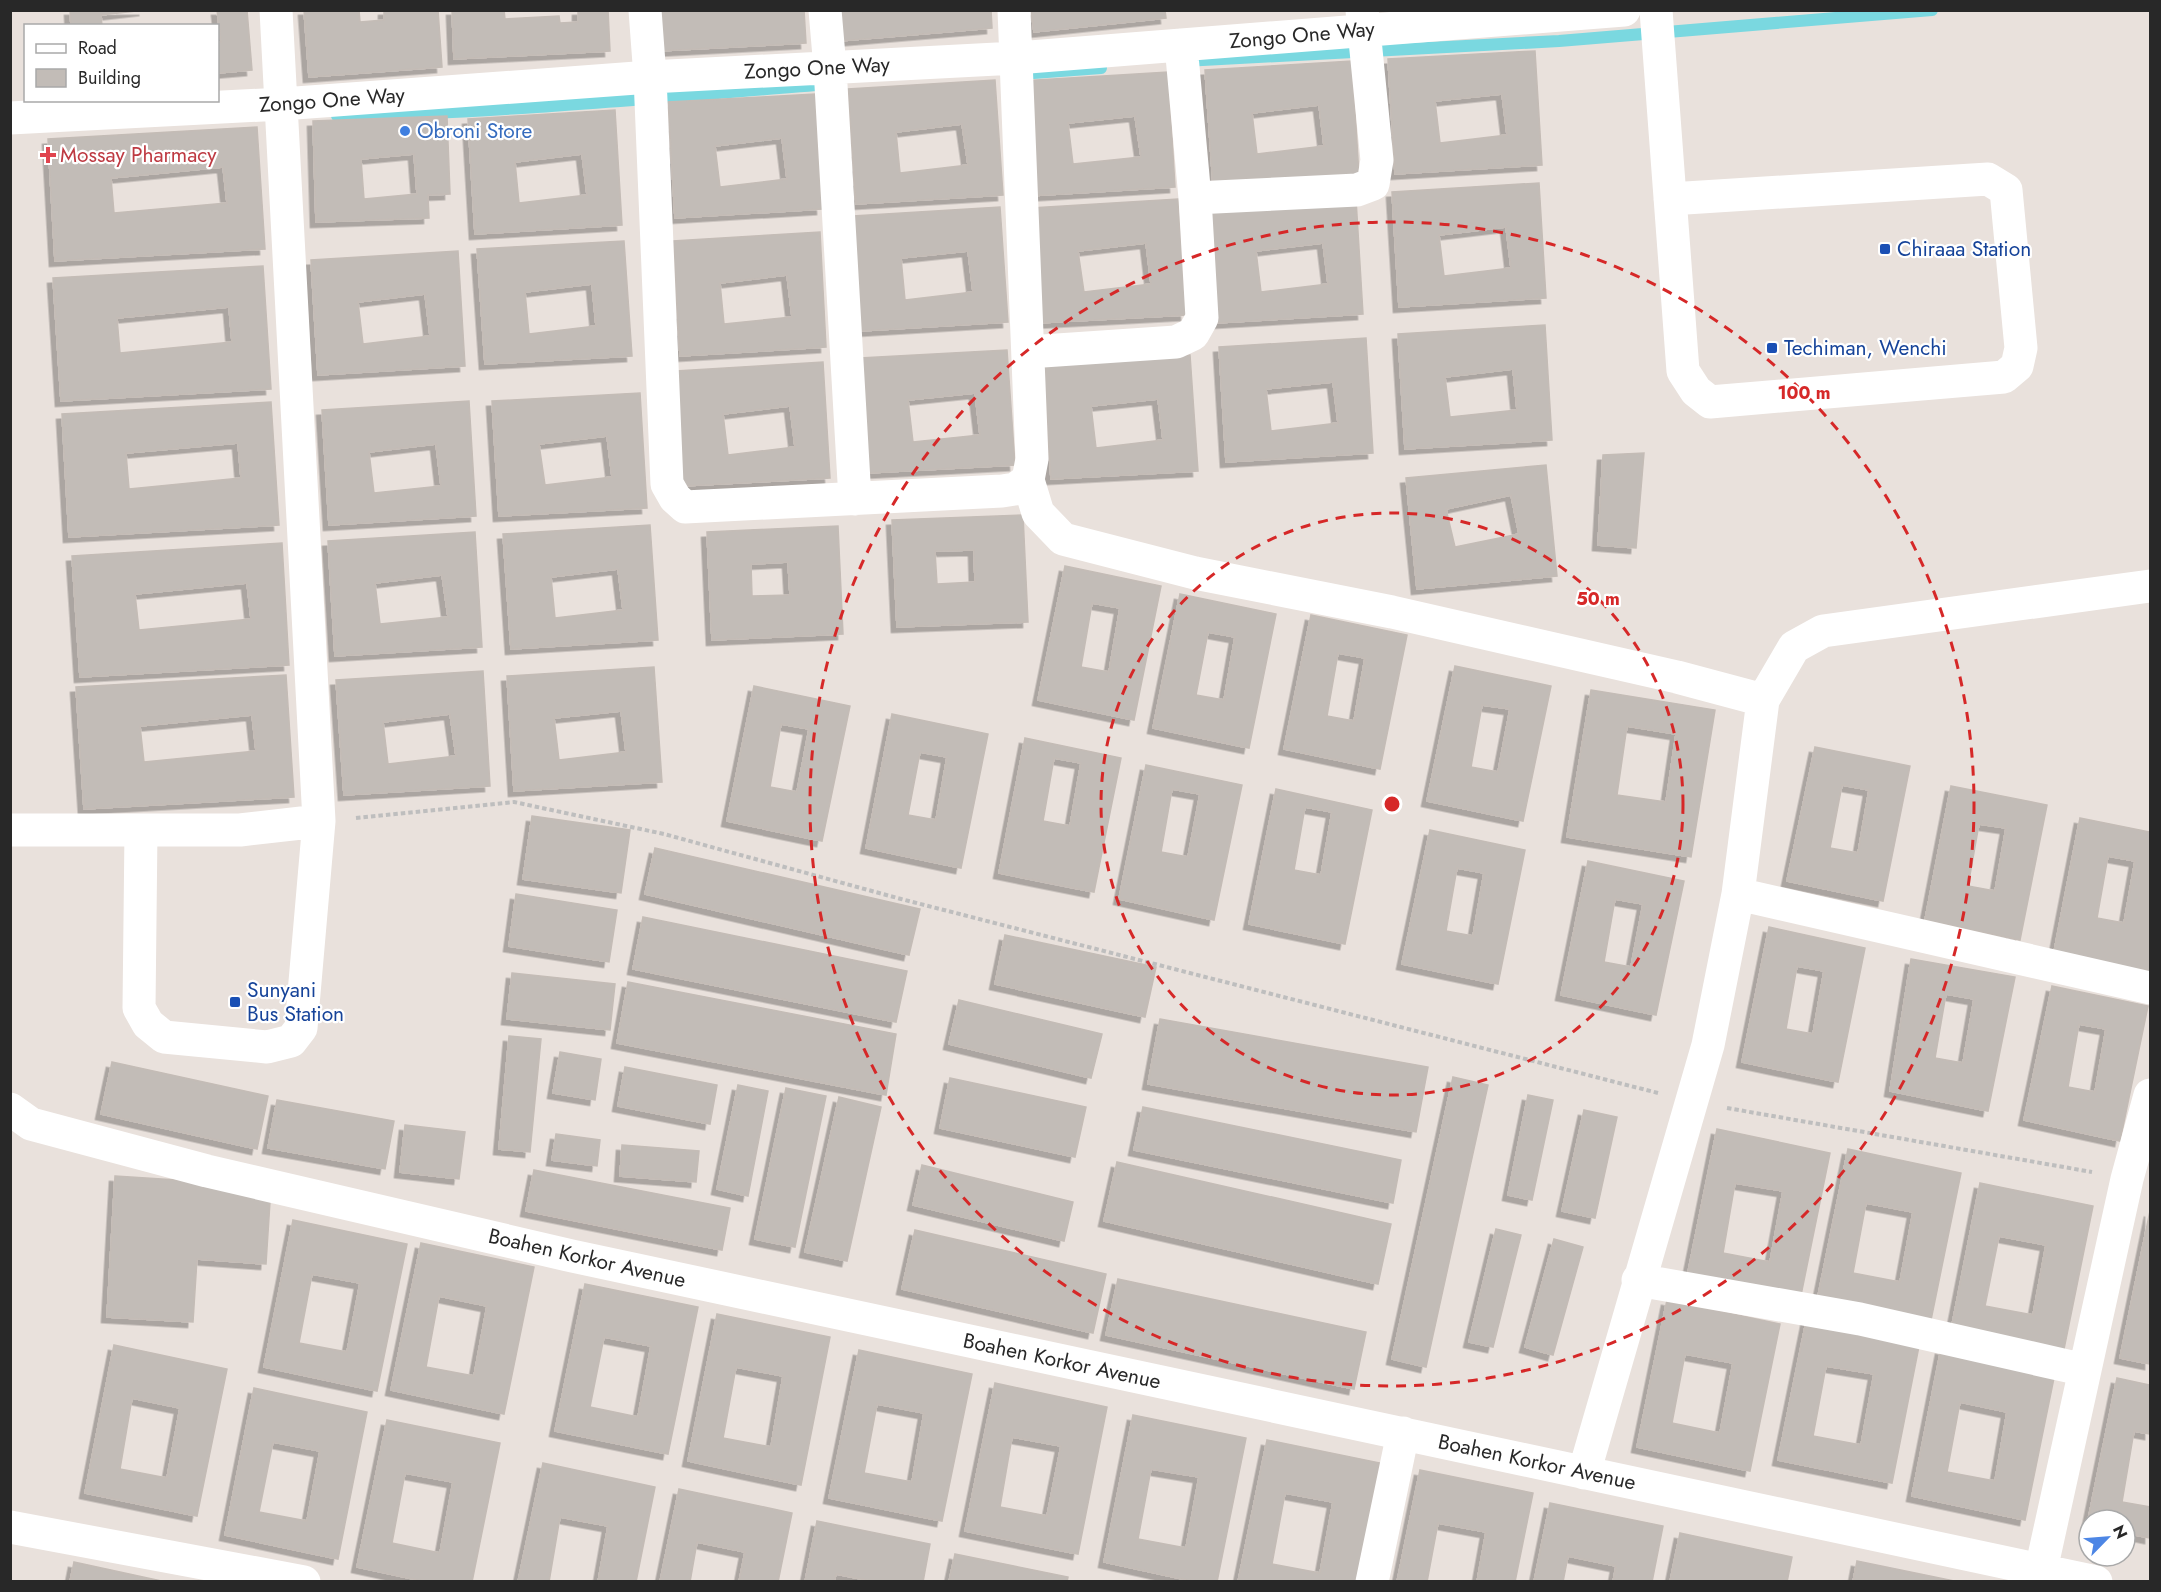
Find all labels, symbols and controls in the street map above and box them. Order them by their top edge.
street label: Zongo One Way [1228,14,1377,56]
legend [24,24,219,102]
text: Road [78,35,117,61]
street label: Zongo One Way [743,49,891,87]
text: Building [78,65,141,91]
street label: Zongo One Way [258,80,406,120]
place label: Obroni Store [417,116,533,146]
marker: Obroni Store [398,124,412,138]
place label: Mossay Pharmacy [60,140,217,170]
marker: Mossay Pharmacy [41,148,55,162]
place label: Chiraaa Station [1897,234,2031,264]
marker: Chiraaa Station [1878,242,1892,256]
place label: Techiman, Wenchi [1784,333,1947,363]
marker: Techiman, Wenchi [1765,341,1779,355]
text: 100 m [1777,380,1831,406]
text: 50 m [1576,586,1620,612]
centre of rings [1382,794,1402,814]
place label: Sunyani Bus Station [247,975,344,1029]
marker: Sunyani Bus Station [228,995,242,1009]
street label: Boahen Korkor Avenue [485,1221,689,1295]
street label: Boahen Korkor Avenue [960,1325,1164,1397]
street label: Boahen Korkor Avenue [1435,1426,1639,1498]
north arrow [2077,1508,2137,1568]
text: N [2107,1521,2133,1542]

